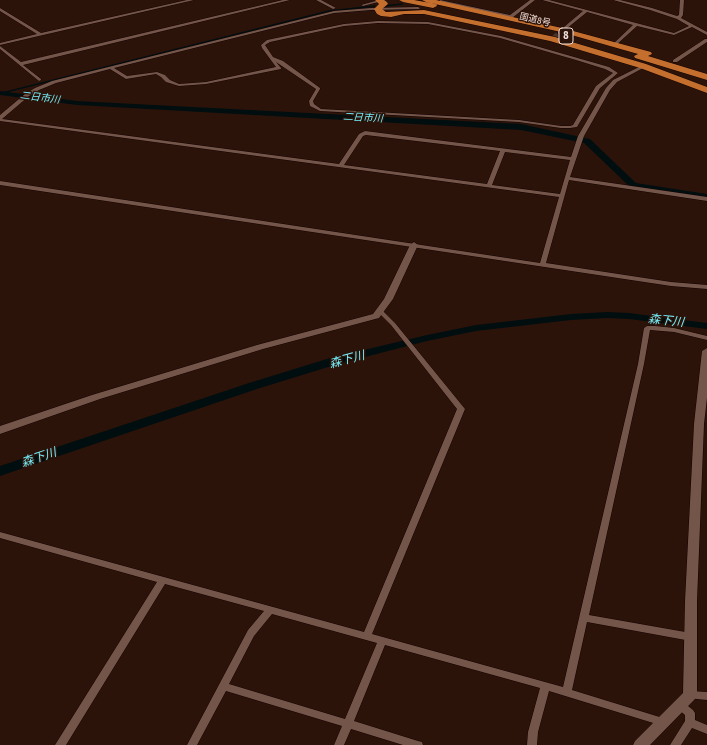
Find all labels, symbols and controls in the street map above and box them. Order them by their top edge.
street label: 国道8号 [518,11,552,29]
road number: 8 [559,28,573,44]
water label: 二日市川 [19,90,61,106]
water label: 二日市川 [343,111,383,125]
water label: 森下川 [647,312,685,330]
water label: 森下川 [328,348,366,372]
water label: 森下川 [20,445,58,471]

